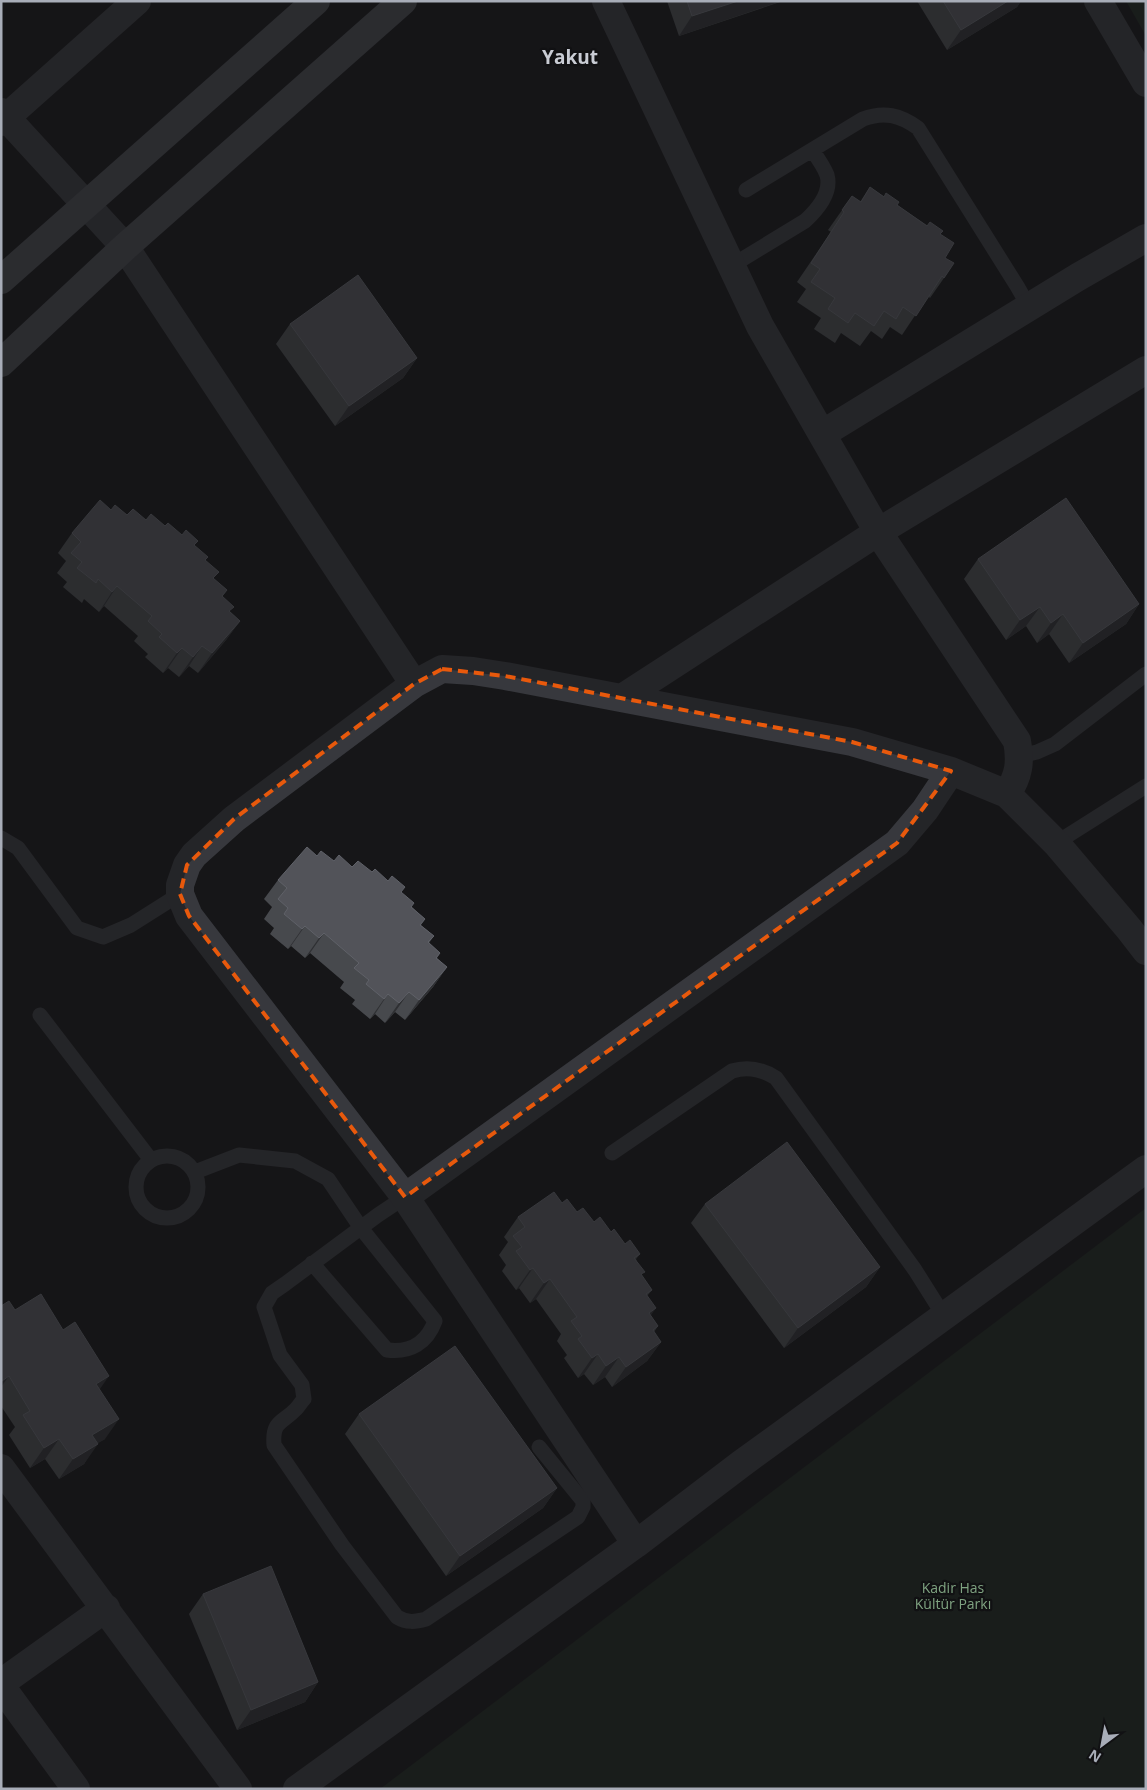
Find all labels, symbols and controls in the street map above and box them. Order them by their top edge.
district label: Yakut [542,44,598,70]
park label: Kadir Has Kültür Parkı [915,1578,991,1613]
north arrow [1077,1720,1127,1770]
text: N [1085,1745,1105,1768]

